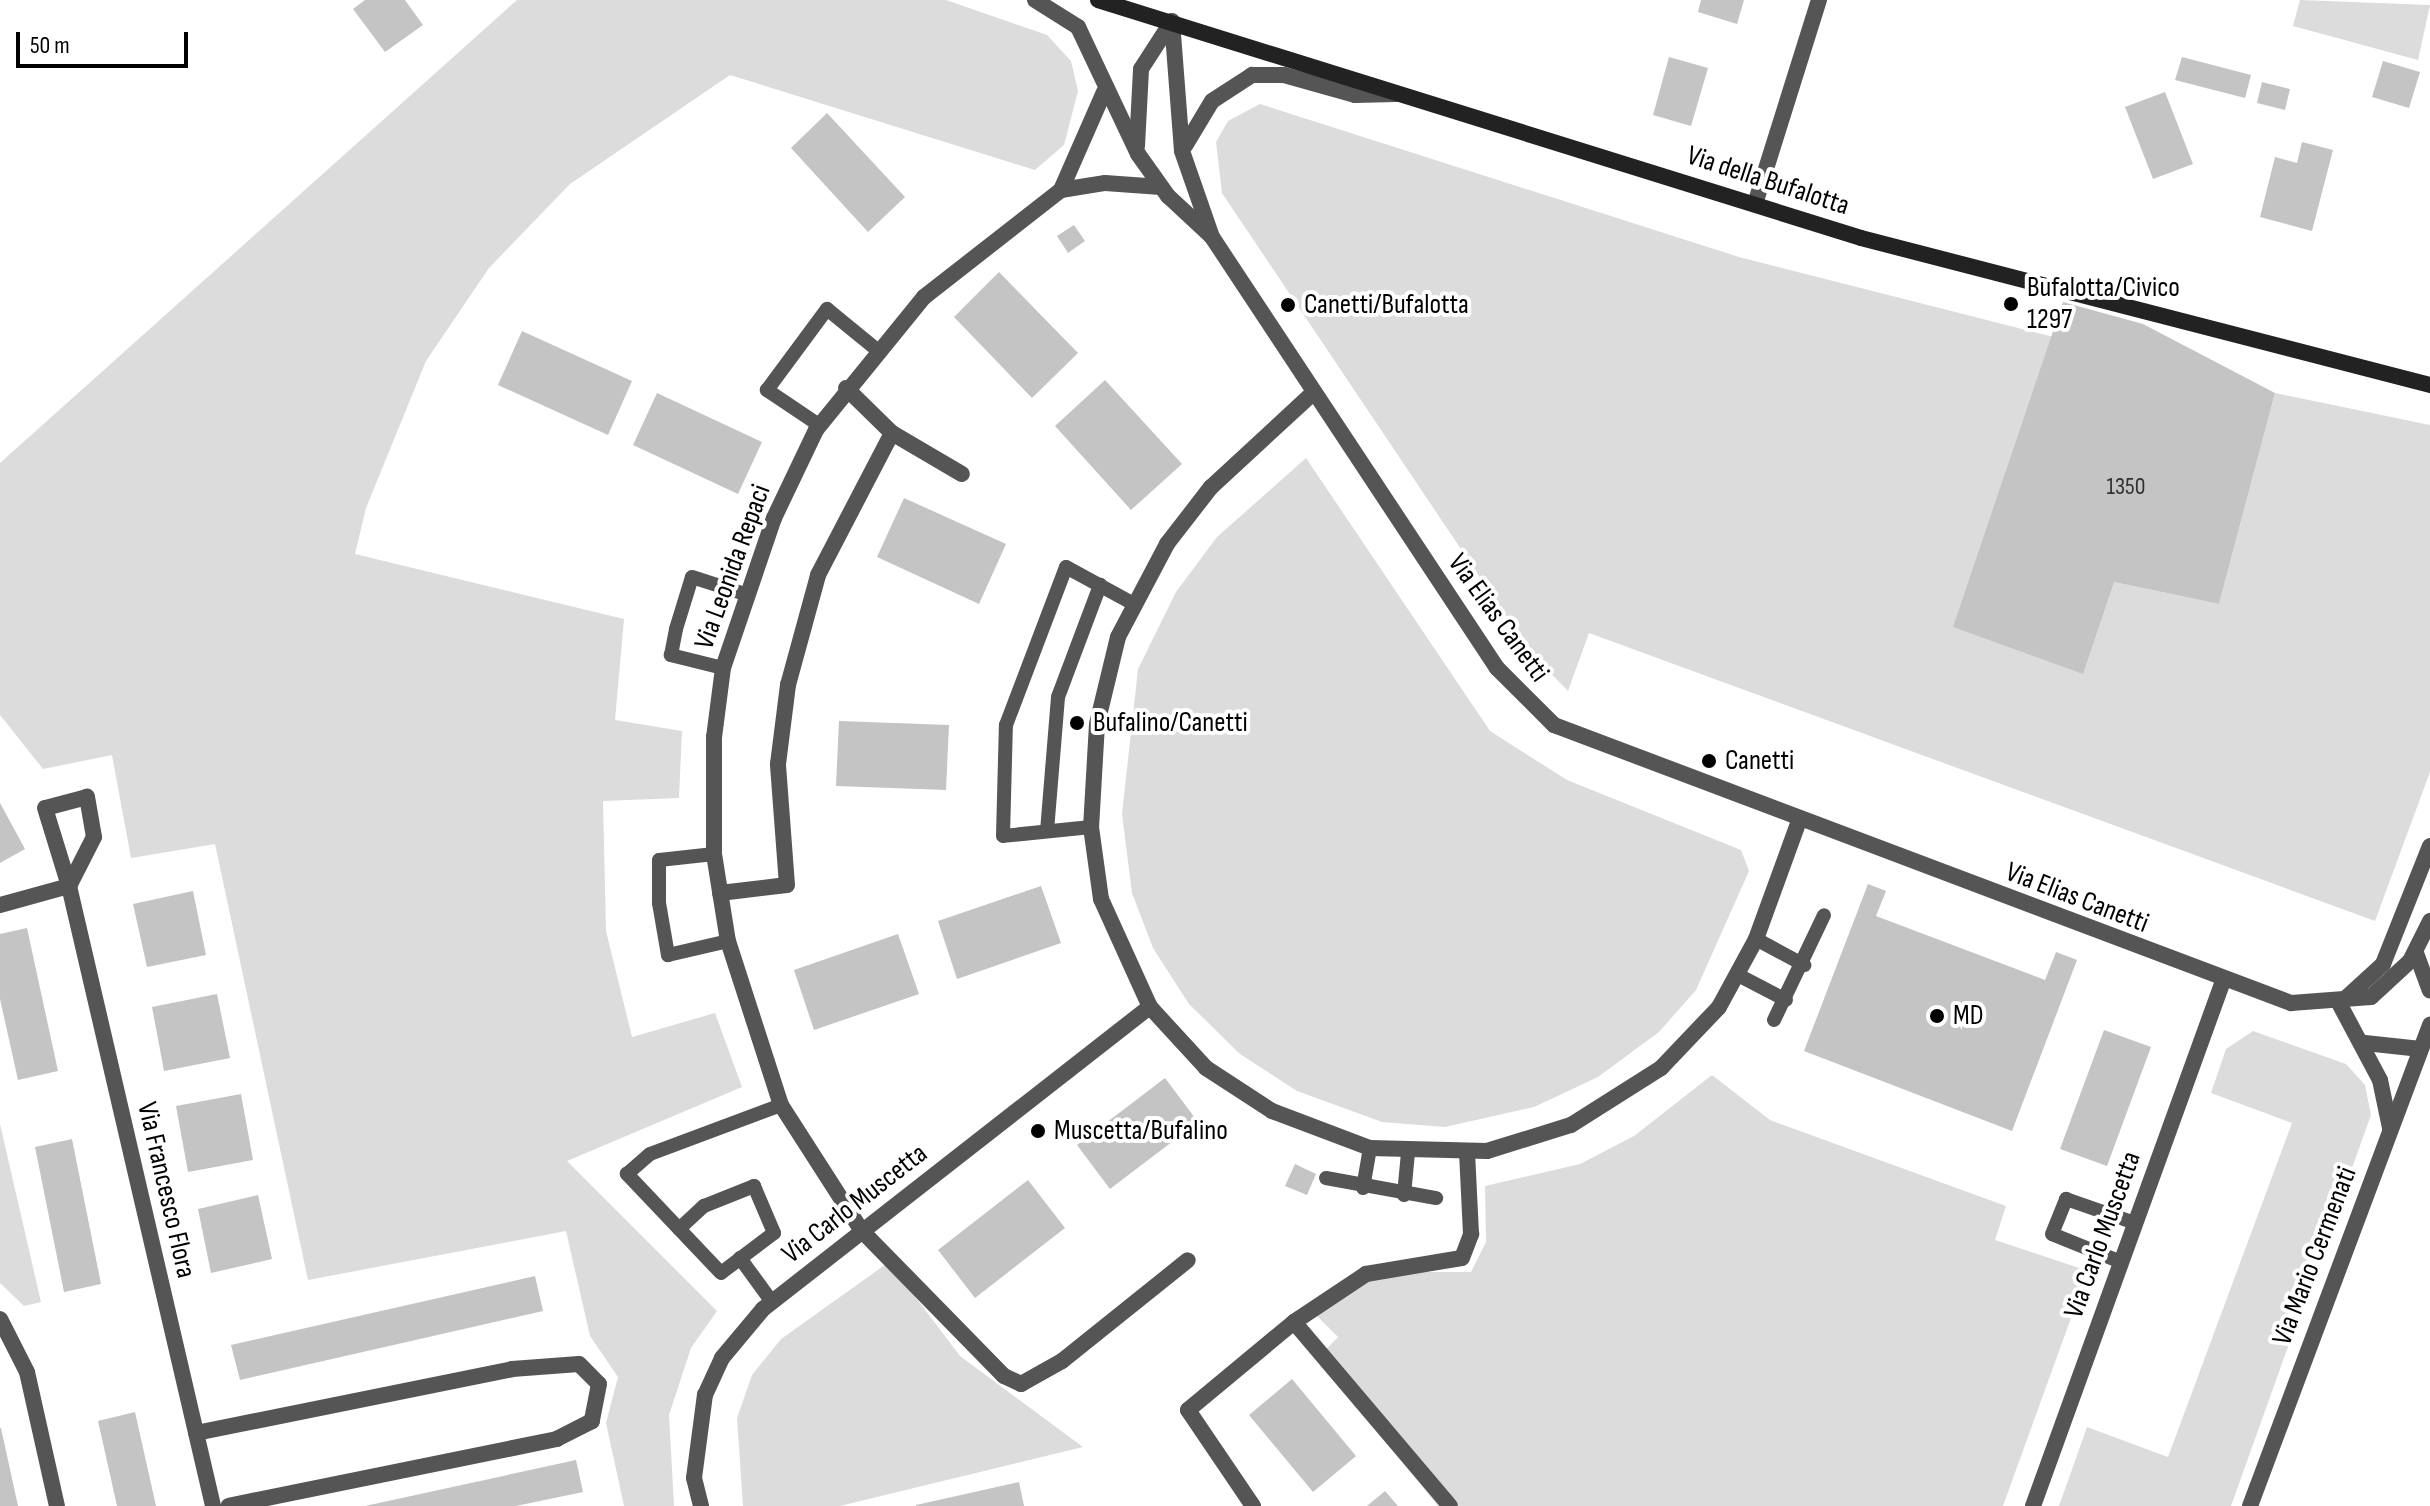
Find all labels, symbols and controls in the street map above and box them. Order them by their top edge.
scale bar [20,16,192,66]
text: 50 m [30,31,70,60]
street label: Via della Bufalotta [1683,139,1853,223]
place label: Bufalotta/Civico 1297 [2027,271,2180,337]
place label: Canetti/Bufalotta [1304,288,1469,322]
marker: Bufalotta/Civico 1297 [2002,295,2020,313]
marker: Canetti/Bufalotta [1279,296,1297,314]
house number: 1350 [2107,473,2145,501]
street label: Via Leonida Repaci [688,480,778,654]
street label: Via Elias Canetti [1440,547,1556,689]
place label: Bufalino/Canetti [1093,706,1248,740]
marker: Bufalino/Canetti [1068,714,1086,732]
place label: Canetti [1725,744,1794,778]
marker: Canetti [1700,752,1718,770]
street label: Via Elias Canetti [2001,855,2153,941]
place label: MD [1953,999,1983,1033]
marker: MD [1928,1007,1946,1025]
street label: Via Francesco Flora [129,1099,203,1281]
place label: Muscetta/Bufalino [1054,1114,1228,1148]
marker: Muscetta/Bufalino [1029,1122,1047,1140]
street label: Via Carlo Muscetta [776,1137,934,1271]
street label: Via Carlo Muscetta [2057,1147,2149,1323]
street label: Via Mario Cermenati [2266,1162,2364,1350]

